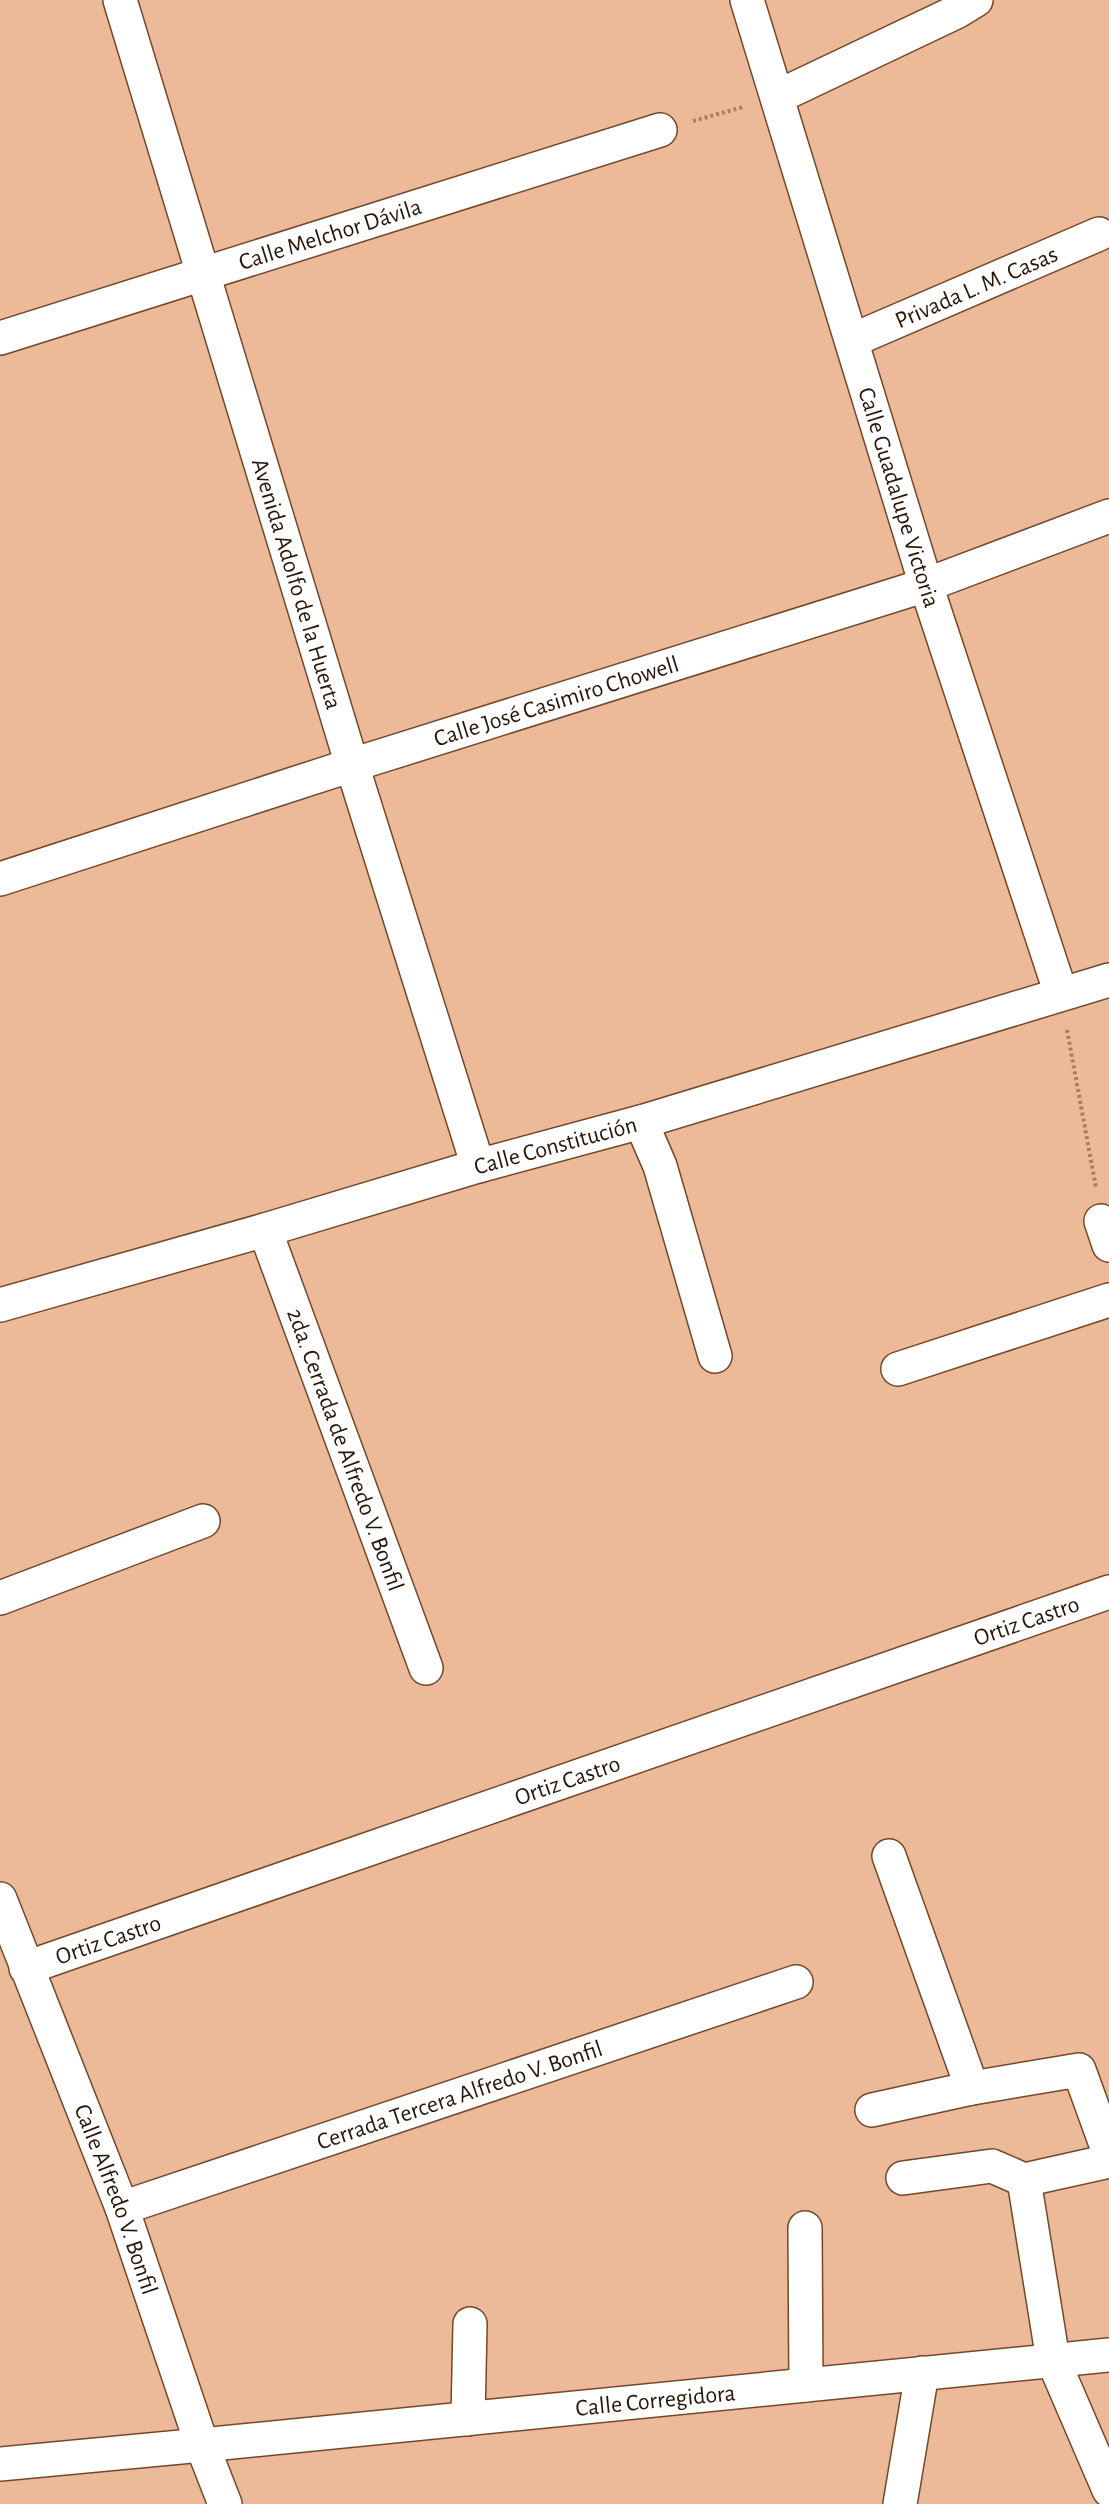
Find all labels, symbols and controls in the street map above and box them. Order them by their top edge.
street label: Calle Melchor Dávila [236,195,425,275]
street label: Privada L. M. Casas [892,242,1061,333]
street label: Calle Guadalupe Victoria [853,385,944,611]
street label: Avenida Adolfo de la Huerta [247,456,345,712]
street label: Calle José Casimiro Chowell [431,652,682,752]
street label: Calle Constitución [472,1113,640,1180]
street label: 2da. Cerrada de Alfredo V. Bonfil [282,1306,408,1594]
street label: Ortiz Castro [971,1592,1083,1651]
street label: Ortiz Castro [512,1752,624,1810]
street label: Ortiz Castro [53,1911,164,1970]
street label: Cerrada Tercera Alfredo V. Bonfil [314,2037,606,2155]
street label: Calle Alfredo V. Bonfil [69,2101,161,2298]
street label: Calle Corregidora [575,2381,737,2421]

